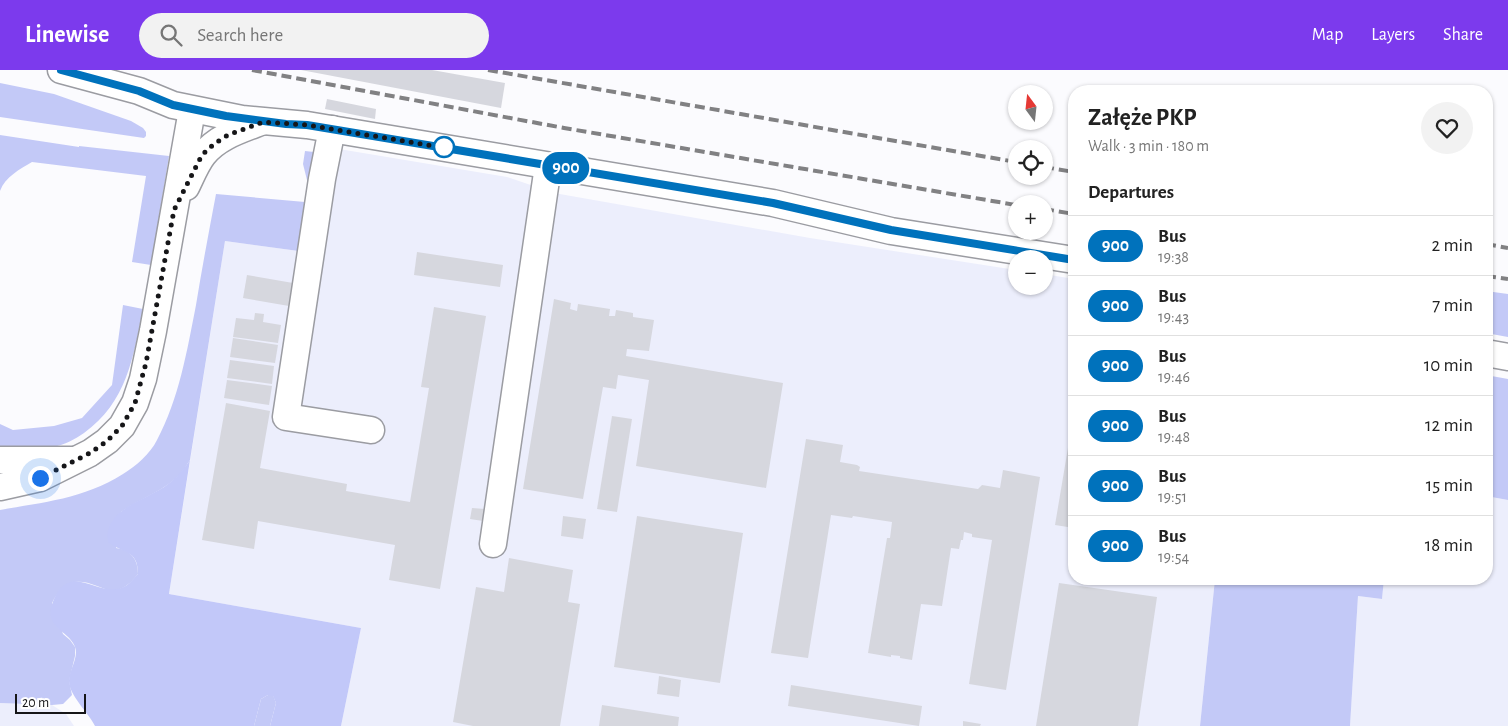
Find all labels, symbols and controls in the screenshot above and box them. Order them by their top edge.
search box [139,13,489,58]
icon: search [157,21,185,49]
text: Linewise [25,23,109,47]
text: Search here [197,26,283,45]
text: Map [1312,26,1343,44]
text: Layers [1371,26,1415,44]
text: Share [1443,26,1483,44]
north arrow [1008,85,1052,130]
map controls [1008,85,1053,295]
button: heart [1421,102,1473,154]
text: Załęże PKP [1088,106,1196,130]
unlabelled marker [433,136,455,158]
text: Walk · 3 min · 180 m [1088,138,1209,154]
button: locate [1008,140,1053,185]
line badge: 900 [537,152,595,184]
text: 900 [552,159,580,177]
text: Departures [1088,183,1174,202]
button: + [1008,195,1053,240]
text: Bus [1158,227,1186,246]
text: 2 min [1432,236,1473,255]
text: 900 [1102,237,1129,255]
text: 19:38 [1158,249,1189,265]
button: − [1008,250,1053,295]
text: Bus [1158,287,1186,306]
text: 7 min [1432,296,1473,315]
text: 900 [1102,297,1129,315]
text: 19:43 [1158,309,1189,325]
text: Bus [1158,347,1186,366]
text: 10 min [1424,356,1473,375]
text: 900 [1102,357,1129,375]
text: 19:46 [1158,369,1190,385]
text: Bus [1158,407,1186,426]
text: 12 min [1425,416,1473,435]
text: 900 [1102,417,1129,435]
text: 19:48 [1158,429,1190,445]
your location [28,466,53,491]
text: Bus [1158,467,1186,486]
text: 15 min [1426,476,1473,495]
text: 900 [1102,477,1129,495]
text: 19:51 [1158,489,1187,505]
text: Bus [1158,527,1186,546]
text: 18 min [1425,536,1473,555]
text: 900 [1102,537,1129,555]
text: 19:54 [1158,549,1189,565]
scale bar [15,691,86,714]
text: 20 m [22,696,49,710]

